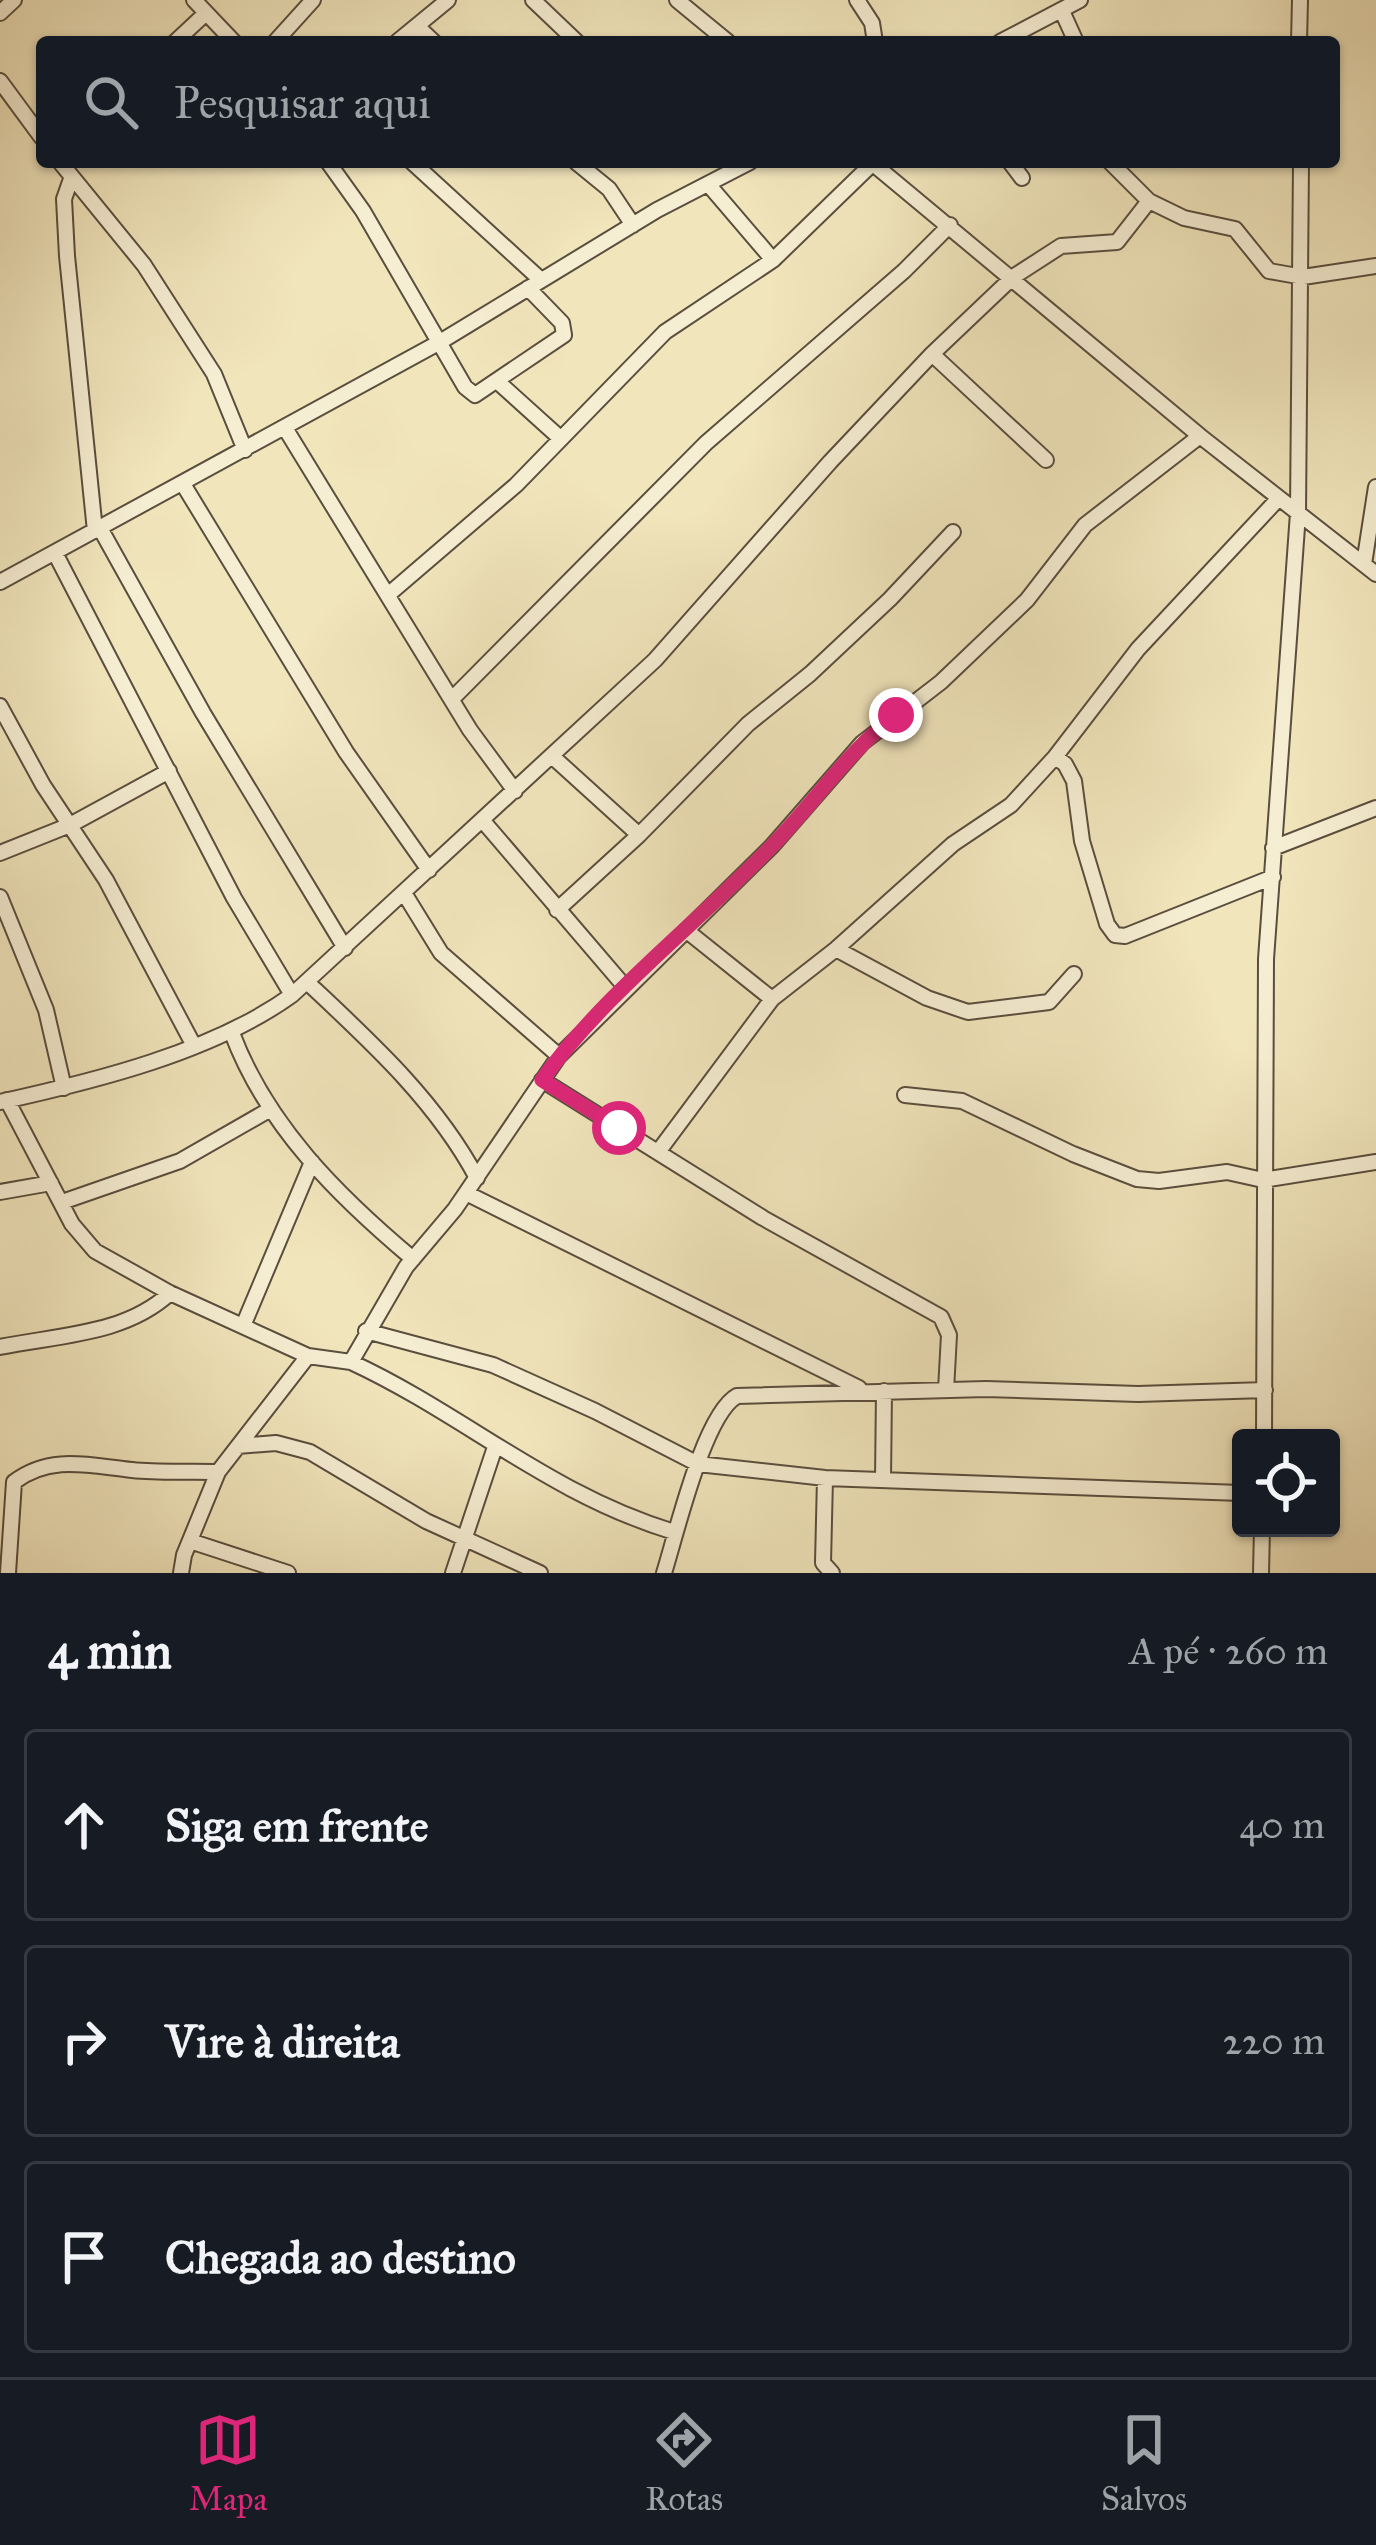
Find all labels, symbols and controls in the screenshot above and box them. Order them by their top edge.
search box [36,36,1340,168]
icon: search [78,69,144,135]
text: Pesquisar aqui [174,75,431,130]
route end [869,688,923,742]
route start [592,1101,646,1155]
map controls [1232,1429,1340,1537]
button: locate [1232,1429,1340,1537]
text: 4 min [48,1620,172,1682]
text: A pé · 260 m [1129,1627,1328,1675]
icon: ahead [51,1792,117,1858]
text: Siga em frente [165,1798,429,1853]
text: 40 m [1239,1801,1325,1849]
icon: right [51,2008,117,2074]
text: Vire à direita [165,2014,400,2069]
text: 220 m [1223,2017,1325,2065]
icon: arrive [51,2224,117,2290]
text: Chegada ao destino [165,2230,516,2285]
tab: Mapa [189,2407,267,2519]
tab: Rotas [645,2407,723,2519]
tab: Salvos [1101,2407,1187,2519]

